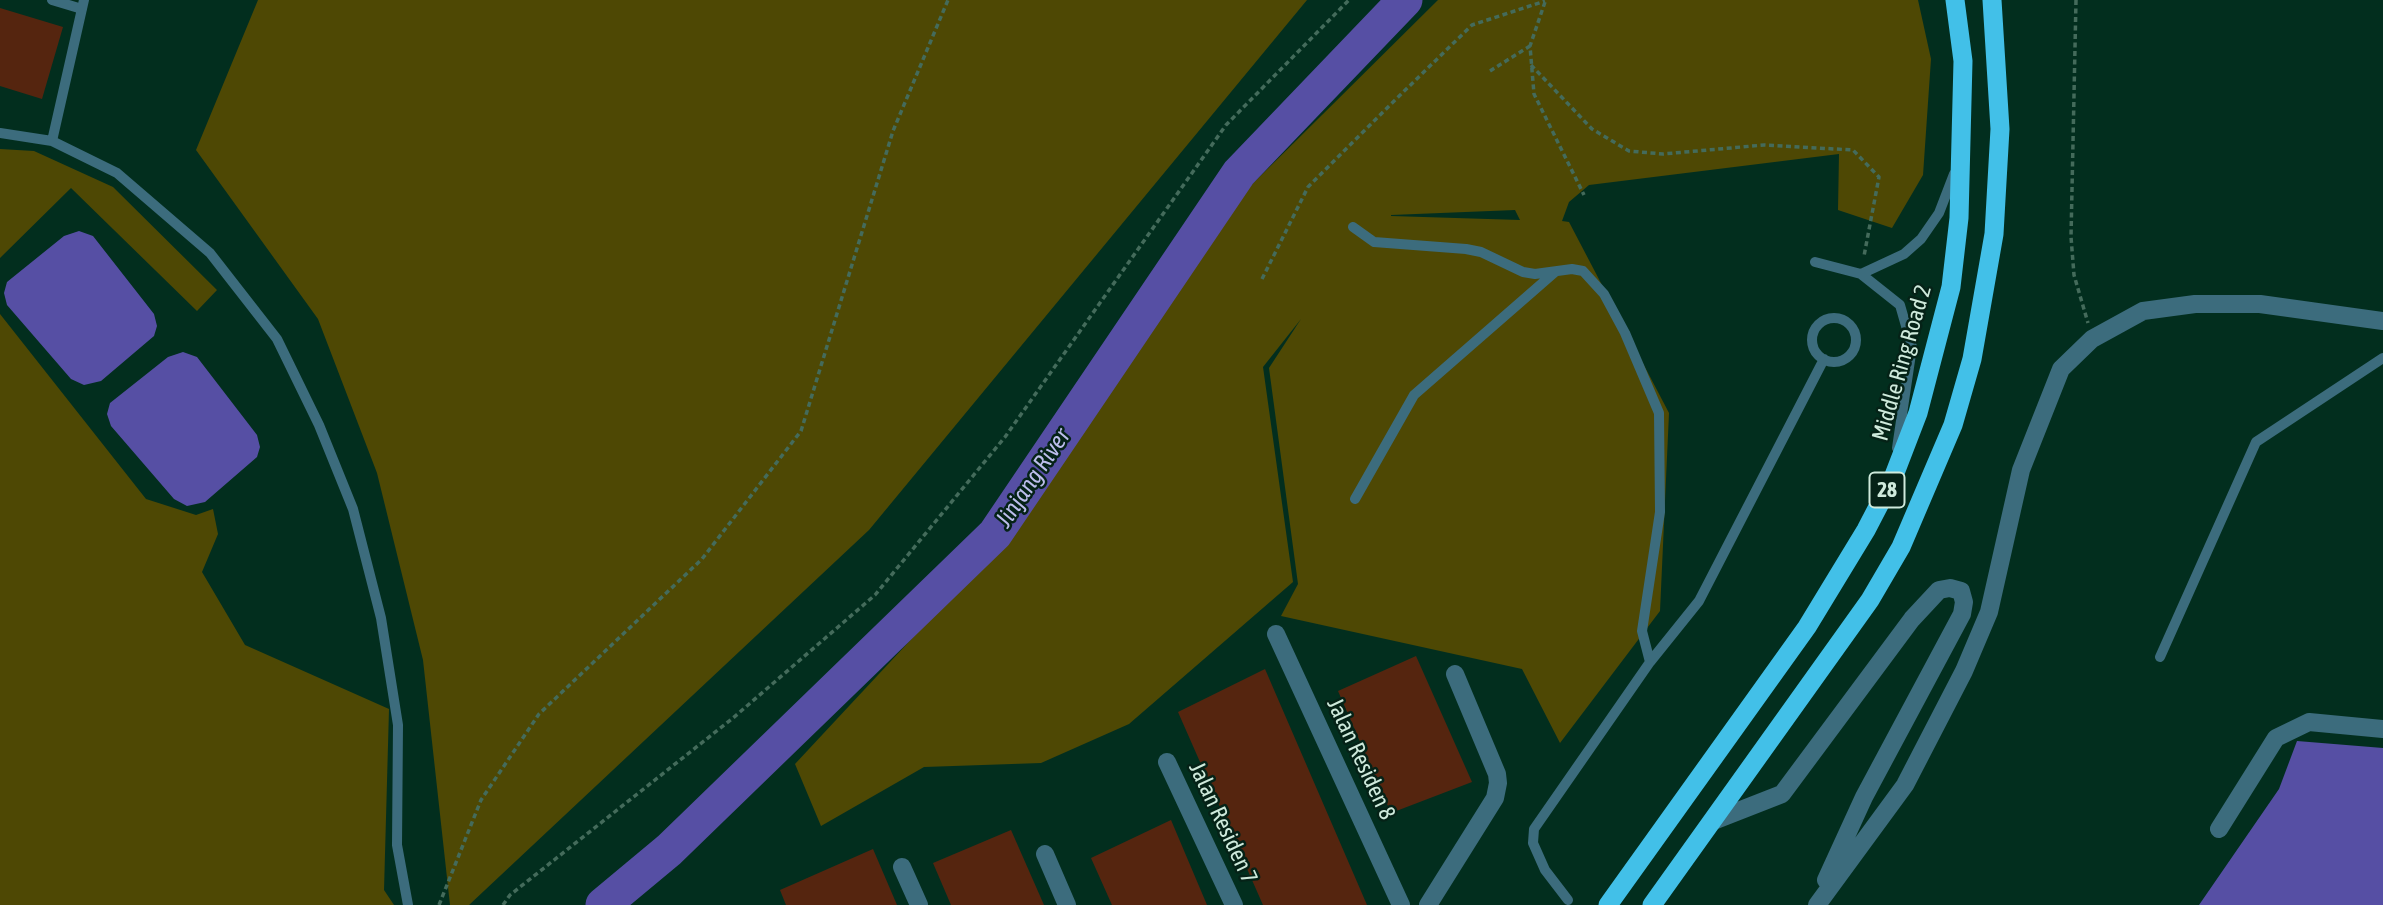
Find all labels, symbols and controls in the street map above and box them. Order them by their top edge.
street label: Middle Ring Road 2 [1867,282,1937,444]
water label: Jinjang River [989,423,1077,533]
road number: 28 [1870,472,1904,508]
street label: Jalan Residen 8 [1321,694,1401,824]
street label: Jalan Residen 7 [1183,758,1263,888]

